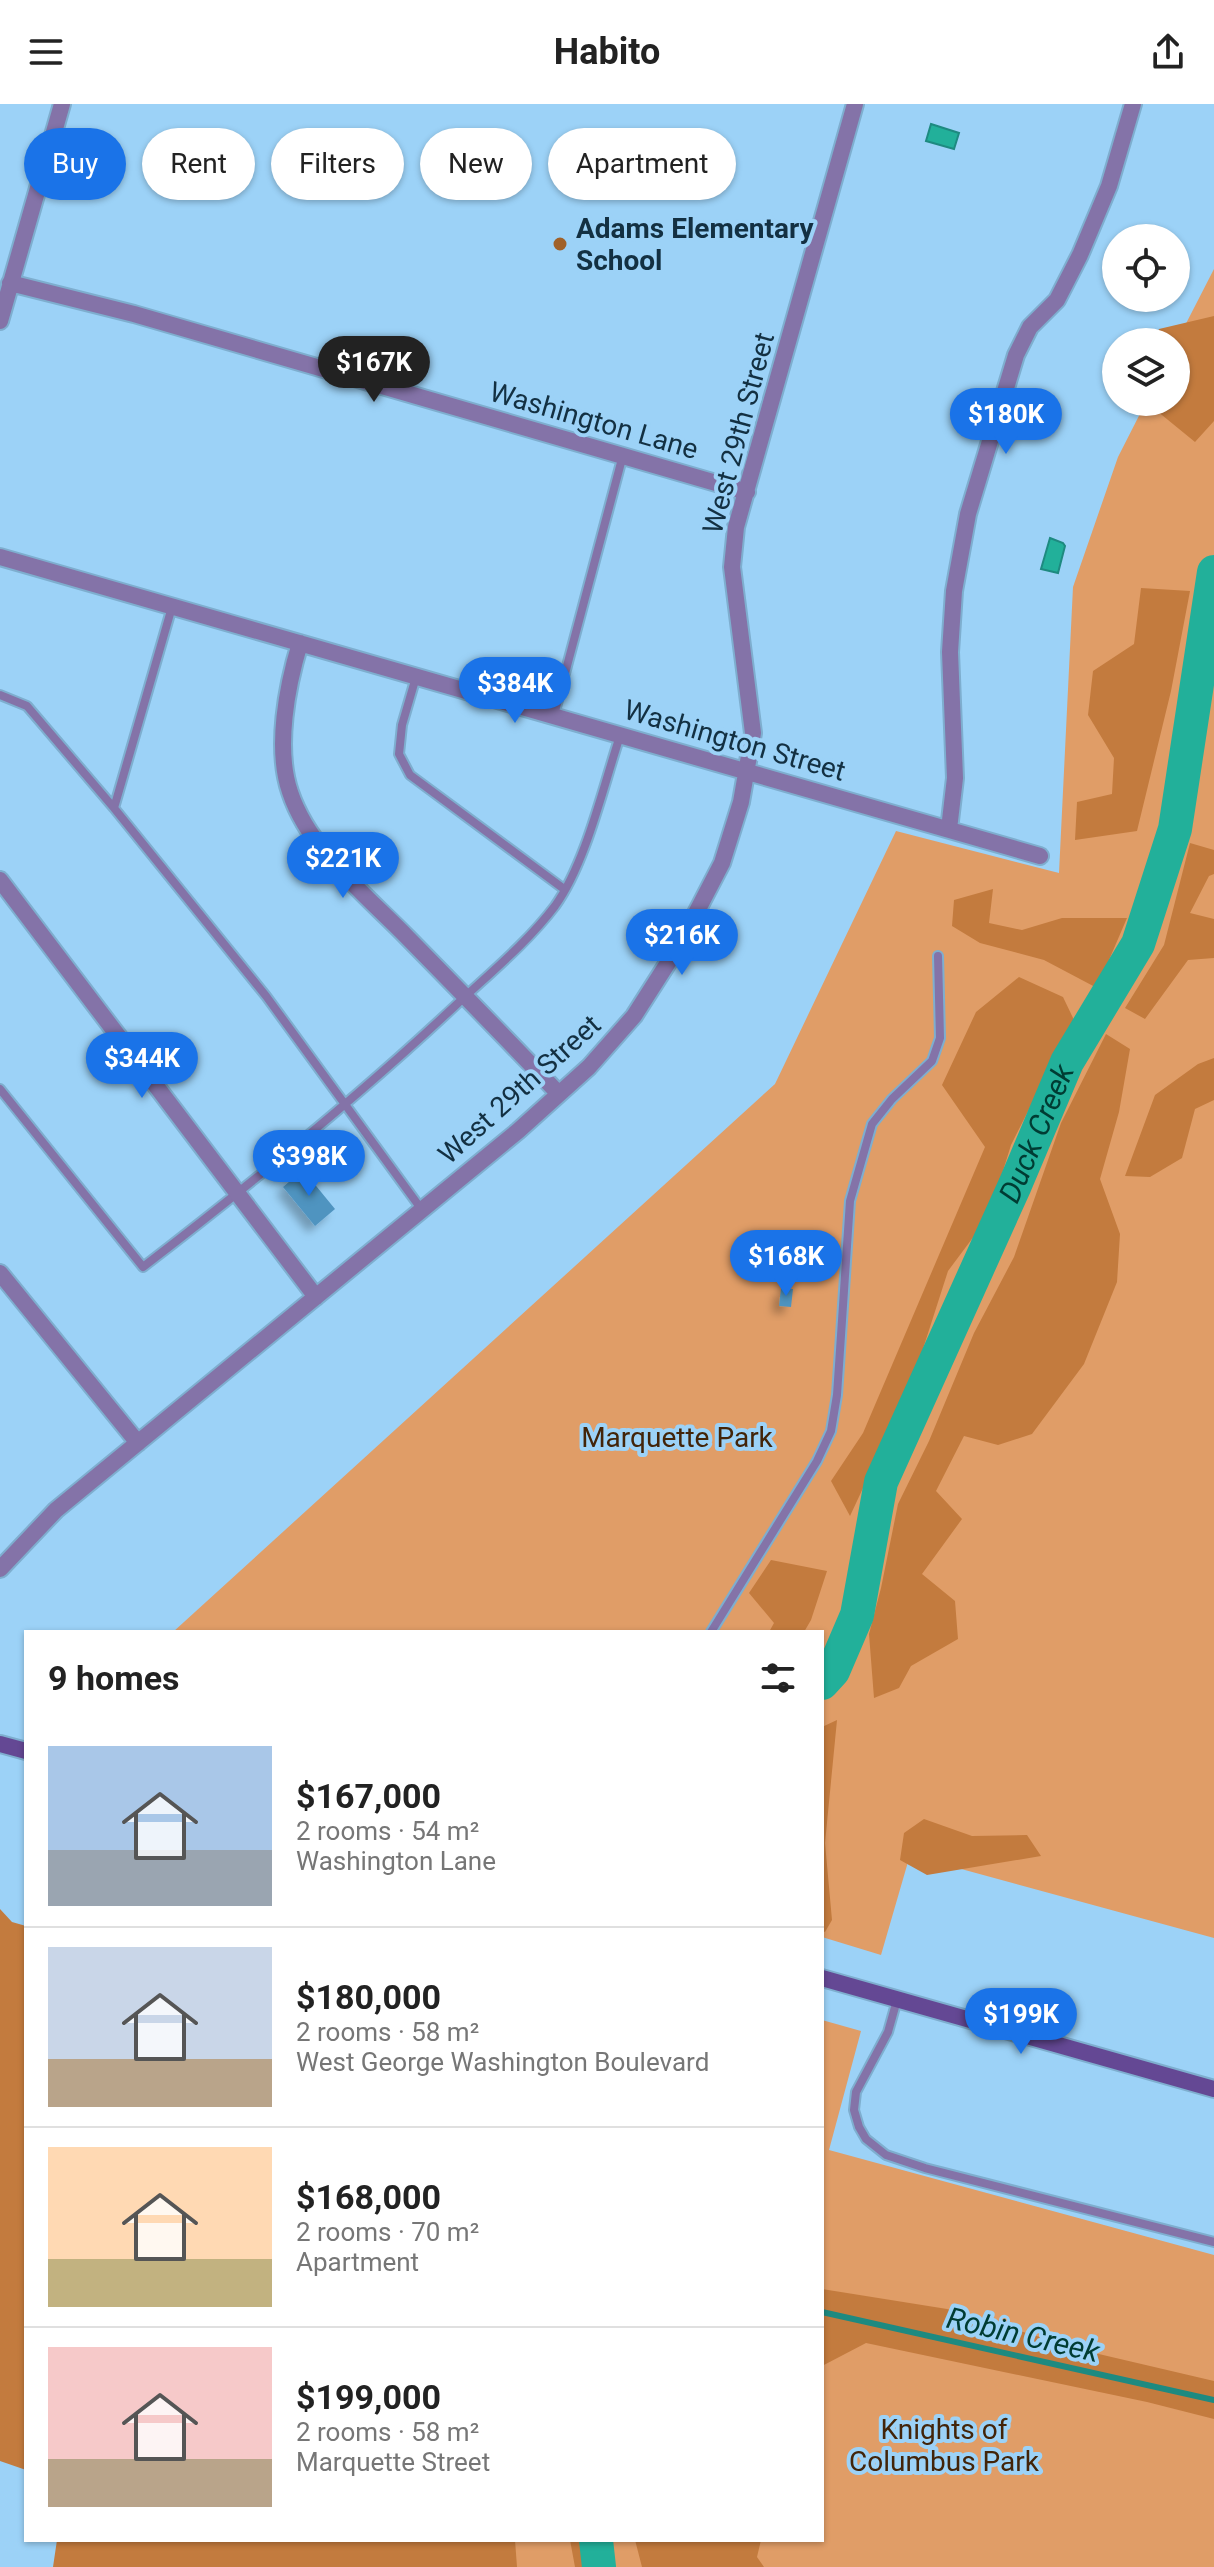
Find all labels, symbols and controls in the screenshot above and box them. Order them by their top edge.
icon: menu [24,30,68,74]
icon: share [1146,30,1190,74]
text: Habito [554,31,660,73]
chip: Buy [24,128,126,200]
chip: Rent [142,128,255,200]
chip: Filters [271,128,404,200]
chip: New [420,128,532,200]
chip: Apartment [548,128,736,200]
place label: Adams Elementary School [576,212,814,277]
map controls [1102,224,1190,416]
button: locate [1102,224,1190,312]
marker: Adams Elementary School [551,235,569,253]
button: layers [1102,328,1190,416]
street label: West 29th Street [696,329,781,537]
pin: $167K [318,336,430,404]
text: $167K [336,347,412,377]
street label: Washington Lane [486,375,702,466]
pin: $180K [950,388,1062,456]
text: $180K [968,399,1044,429]
pin: $384K [459,657,571,725]
text: $384K [477,668,553,698]
street label: Washington Street [620,693,849,788]
pin: $221K [287,832,399,900]
text: $221K [305,843,381,873]
pin: $216K [626,909,738,977]
text: $216K [644,920,720,950]
street label: West 29th Street [431,1008,607,1171]
pin: $344K [86,1032,198,1100]
text: $344K [104,1043,180,1073]
water label: Duck Creek [991,1058,1081,1208]
pin: $398K [253,1130,365,1198]
text: $398K [271,1141,347,1171]
pin: $168K [730,1230,842,1298]
text: $168K [748,1241,824,1271]
park label: Marquette Park [581,1421,774,1454]
icon: filters [756,1656,800,1700]
text: 9 homes [48,1658,179,1698]
text: $167,000 [296,1776,441,1816]
icon: home [112,1778,208,1874]
text: 2 rooms · 54 m² [296,1816,479,1846]
text: Washington Lane [296,1846,496,1876]
text: $180,000 [296,1977,441,2017]
icon: home [112,1979,208,2075]
pin: $199K [965,1988,1077,2056]
text: $199K [983,1999,1059,2029]
text: 2 rooms · 58 m² [296,2017,479,2047]
text: West George Washington Boulevard [296,2047,709,2077]
text: $168,000 [296,2177,441,2217]
icon: home [112,2179,208,2275]
text: 2 rooms · 70 m² [296,2217,479,2247]
text: Apartment [296,2247,419,2277]
water label: Robin Creek [943,2300,1104,2369]
text: $199,000 [296,2377,441,2417]
icon: home [112,2379,208,2475]
park label: Knights of Columbus Park [849,2413,1040,2478]
text: 2 rooms · 58 m² [296,2417,479,2447]
text: Marquette Street [296,2447,490,2477]

